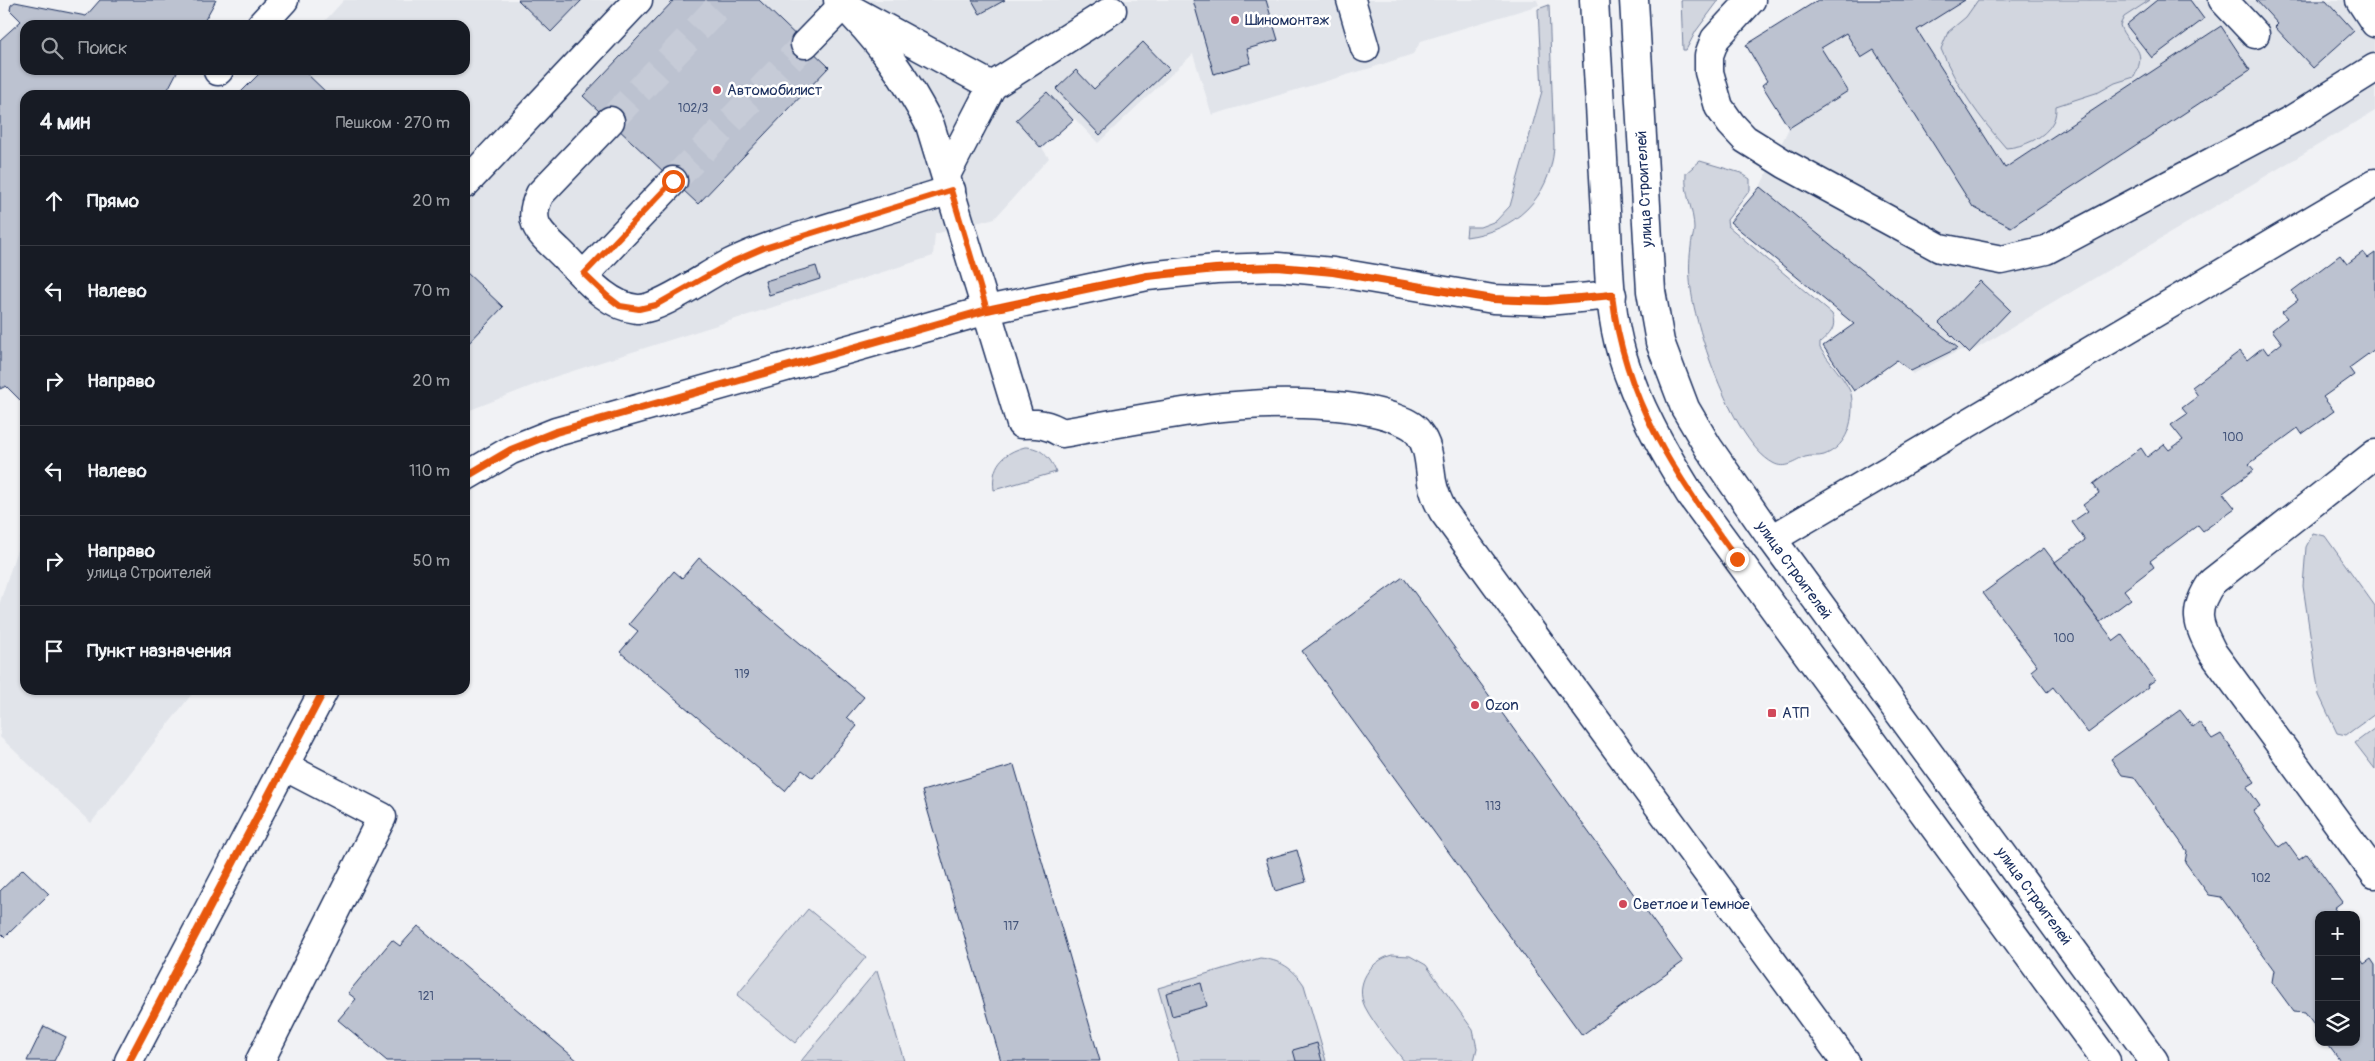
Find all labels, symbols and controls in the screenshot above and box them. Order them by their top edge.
place label: Шиномонтаж [1245,11,1329,30]
marker: Шиномонтаж [1229,14,1241,26]
search box [20,20,470,75]
icon: search [38,34,66,62]
text: Поиск [78,36,128,60]
place label: Автомобилист [727,81,823,100]
marker: Автомобилист [711,84,723,96]
house number: 102/3 [678,101,709,116]
text: 4 мин [40,109,90,136]
text: Пешком · 270 m [336,113,450,133]
street label: улица Строителей [1632,130,1657,249]
route start [662,170,685,193]
icon: ahead [40,187,68,215]
text: Прямо [87,189,139,213]
text: 20 m [412,191,450,211]
icon: left [40,277,68,305]
text: Налево [87,279,147,303]
text: 70 m [413,281,450,301]
icon: right [40,367,68,395]
text: Направо [87,369,155,393]
text: 20 m [412,371,450,391]
house number: 100 [2222,430,2244,445]
icon: left [40,457,68,485]
text: Налево [87,459,147,483]
text: 110 m [409,461,450,481]
street label: улица Строителей [1751,517,1836,623]
text: Направо [87,539,155,563]
icon: right [40,547,68,575]
route end [1726,548,1749,571]
text: 50 m [413,551,450,571]
text: улица Строителей [87,563,211,583]
house number: 100 [2053,631,2075,646]
icon: arrive [40,637,68,665]
text: Пункт назначения [87,639,231,663]
house number: 119 [734,667,750,682]
place label: Ozon [1485,696,1519,715]
marker: Ozon [1469,699,1481,711]
place label: АТП [1782,704,1809,723]
marker: АТП [1766,707,1778,719]
house number: 113 [1485,799,1501,814]
street label: улица Строителей [1991,843,2076,949]
house number: 102 [2251,871,2271,886]
place label: Светлое и Темное [1633,895,1750,914]
marker: Светлое и Темное [1617,898,1629,910]
map controls [2315,911,2360,1046]
button: + [2315,911,2360,956]
house number: 117 [1003,919,1020,934]
button: − [2315,956,2360,1001]
house number: 121 [418,989,434,1004]
button: layers [2315,1001,2360,1046]

